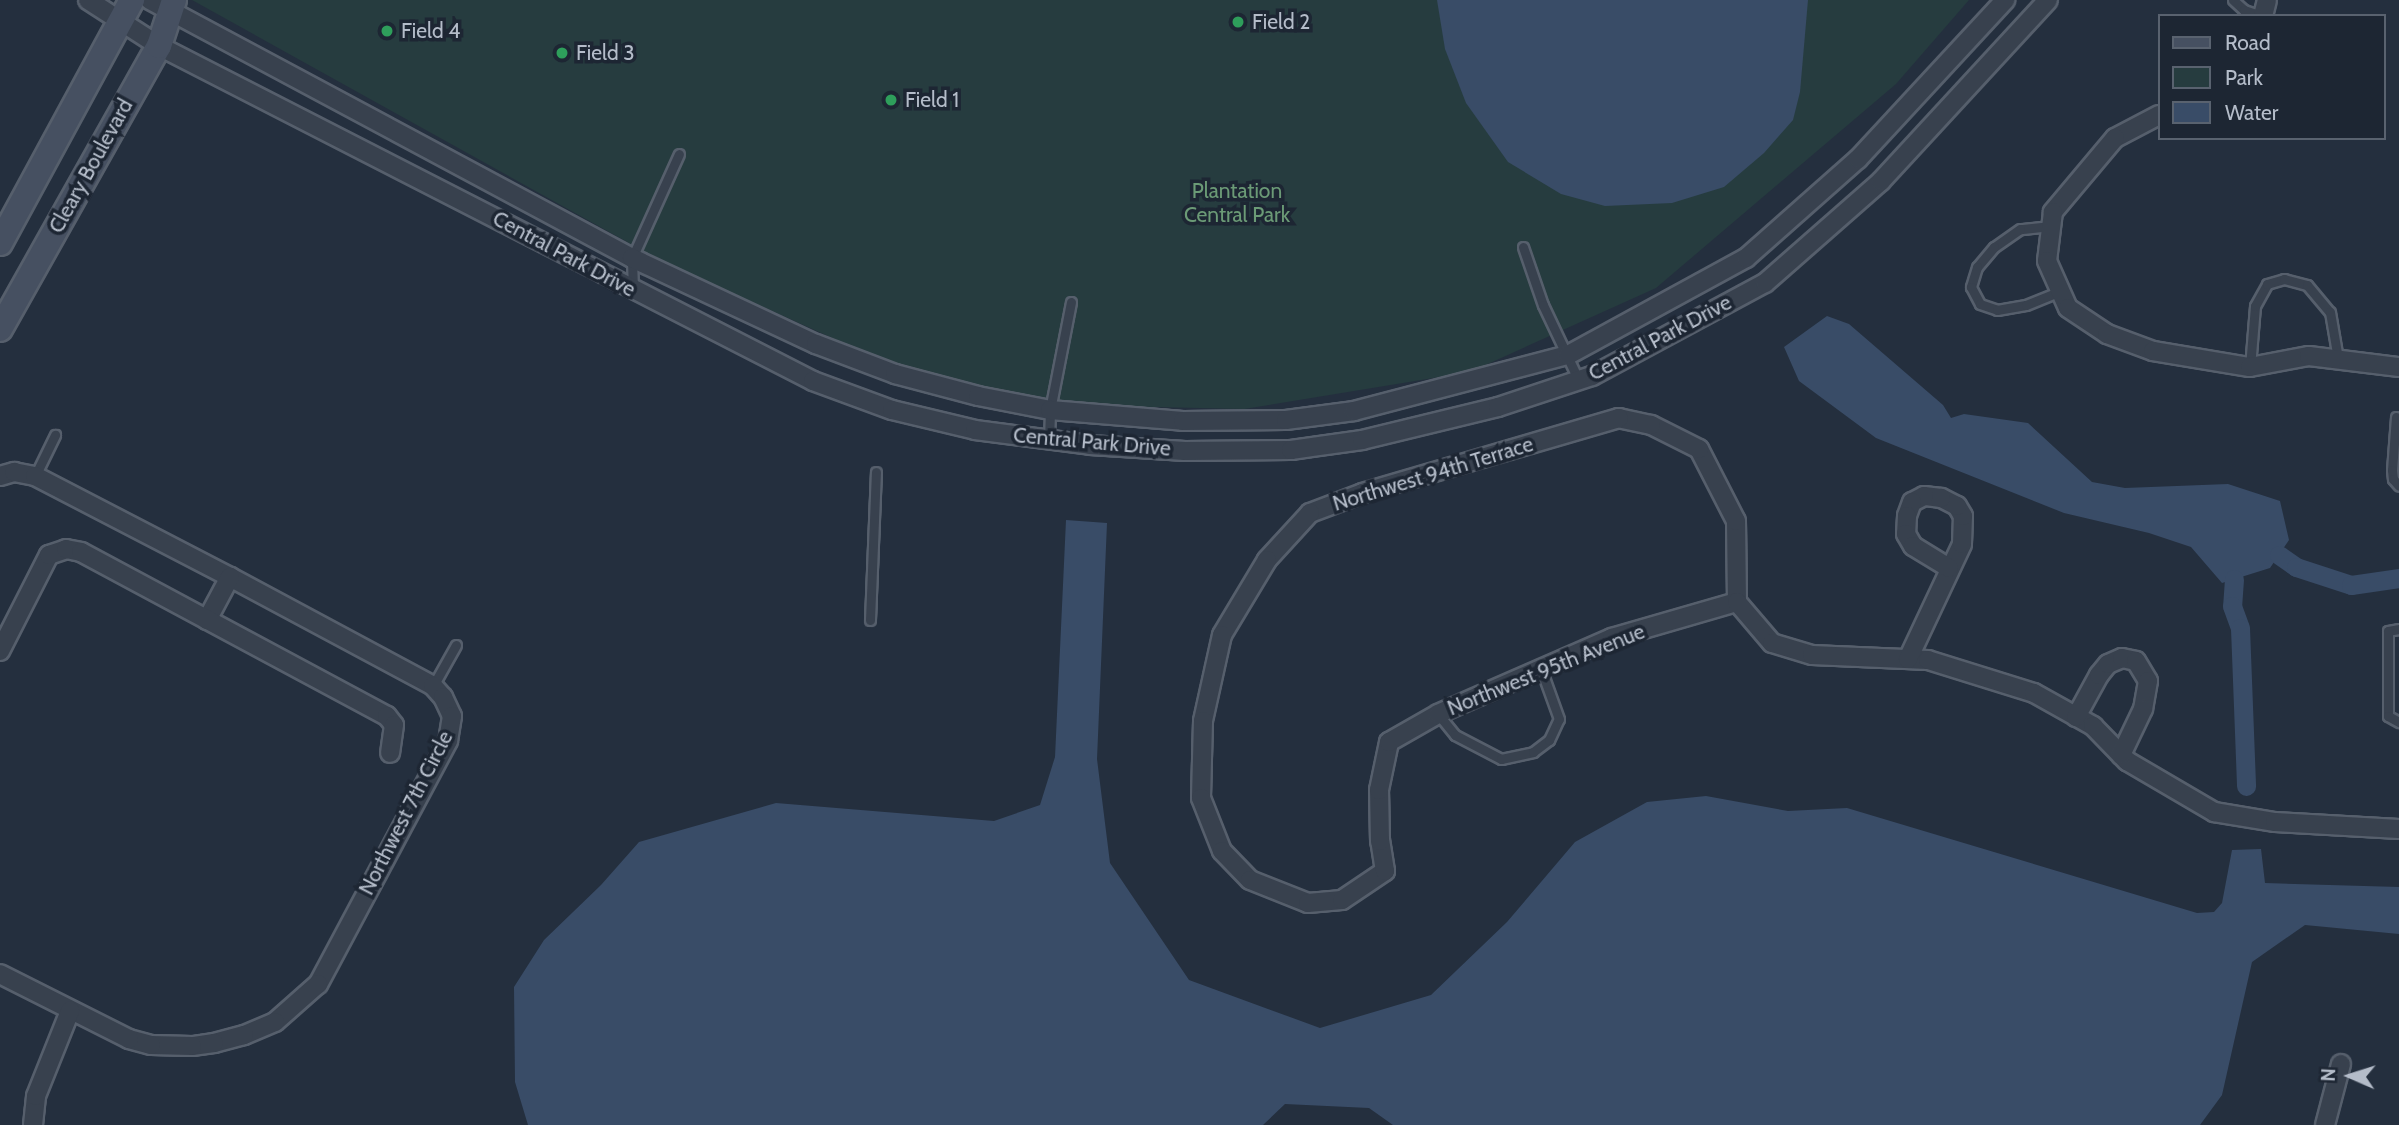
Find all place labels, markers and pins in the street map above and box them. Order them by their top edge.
place label: Field 2 [1252,9,1310,35]
marker: Field 2 [1230,14,1246,30]
place label: Field 4 [401,18,460,44]
marker: Field 4 [379,23,395,39]
place label: Field 3 [576,40,635,66]
marker: Field 3 [554,45,570,61]
place label: Field 1 [905,87,959,113]
marker: Field 1 [883,92,899,108]

